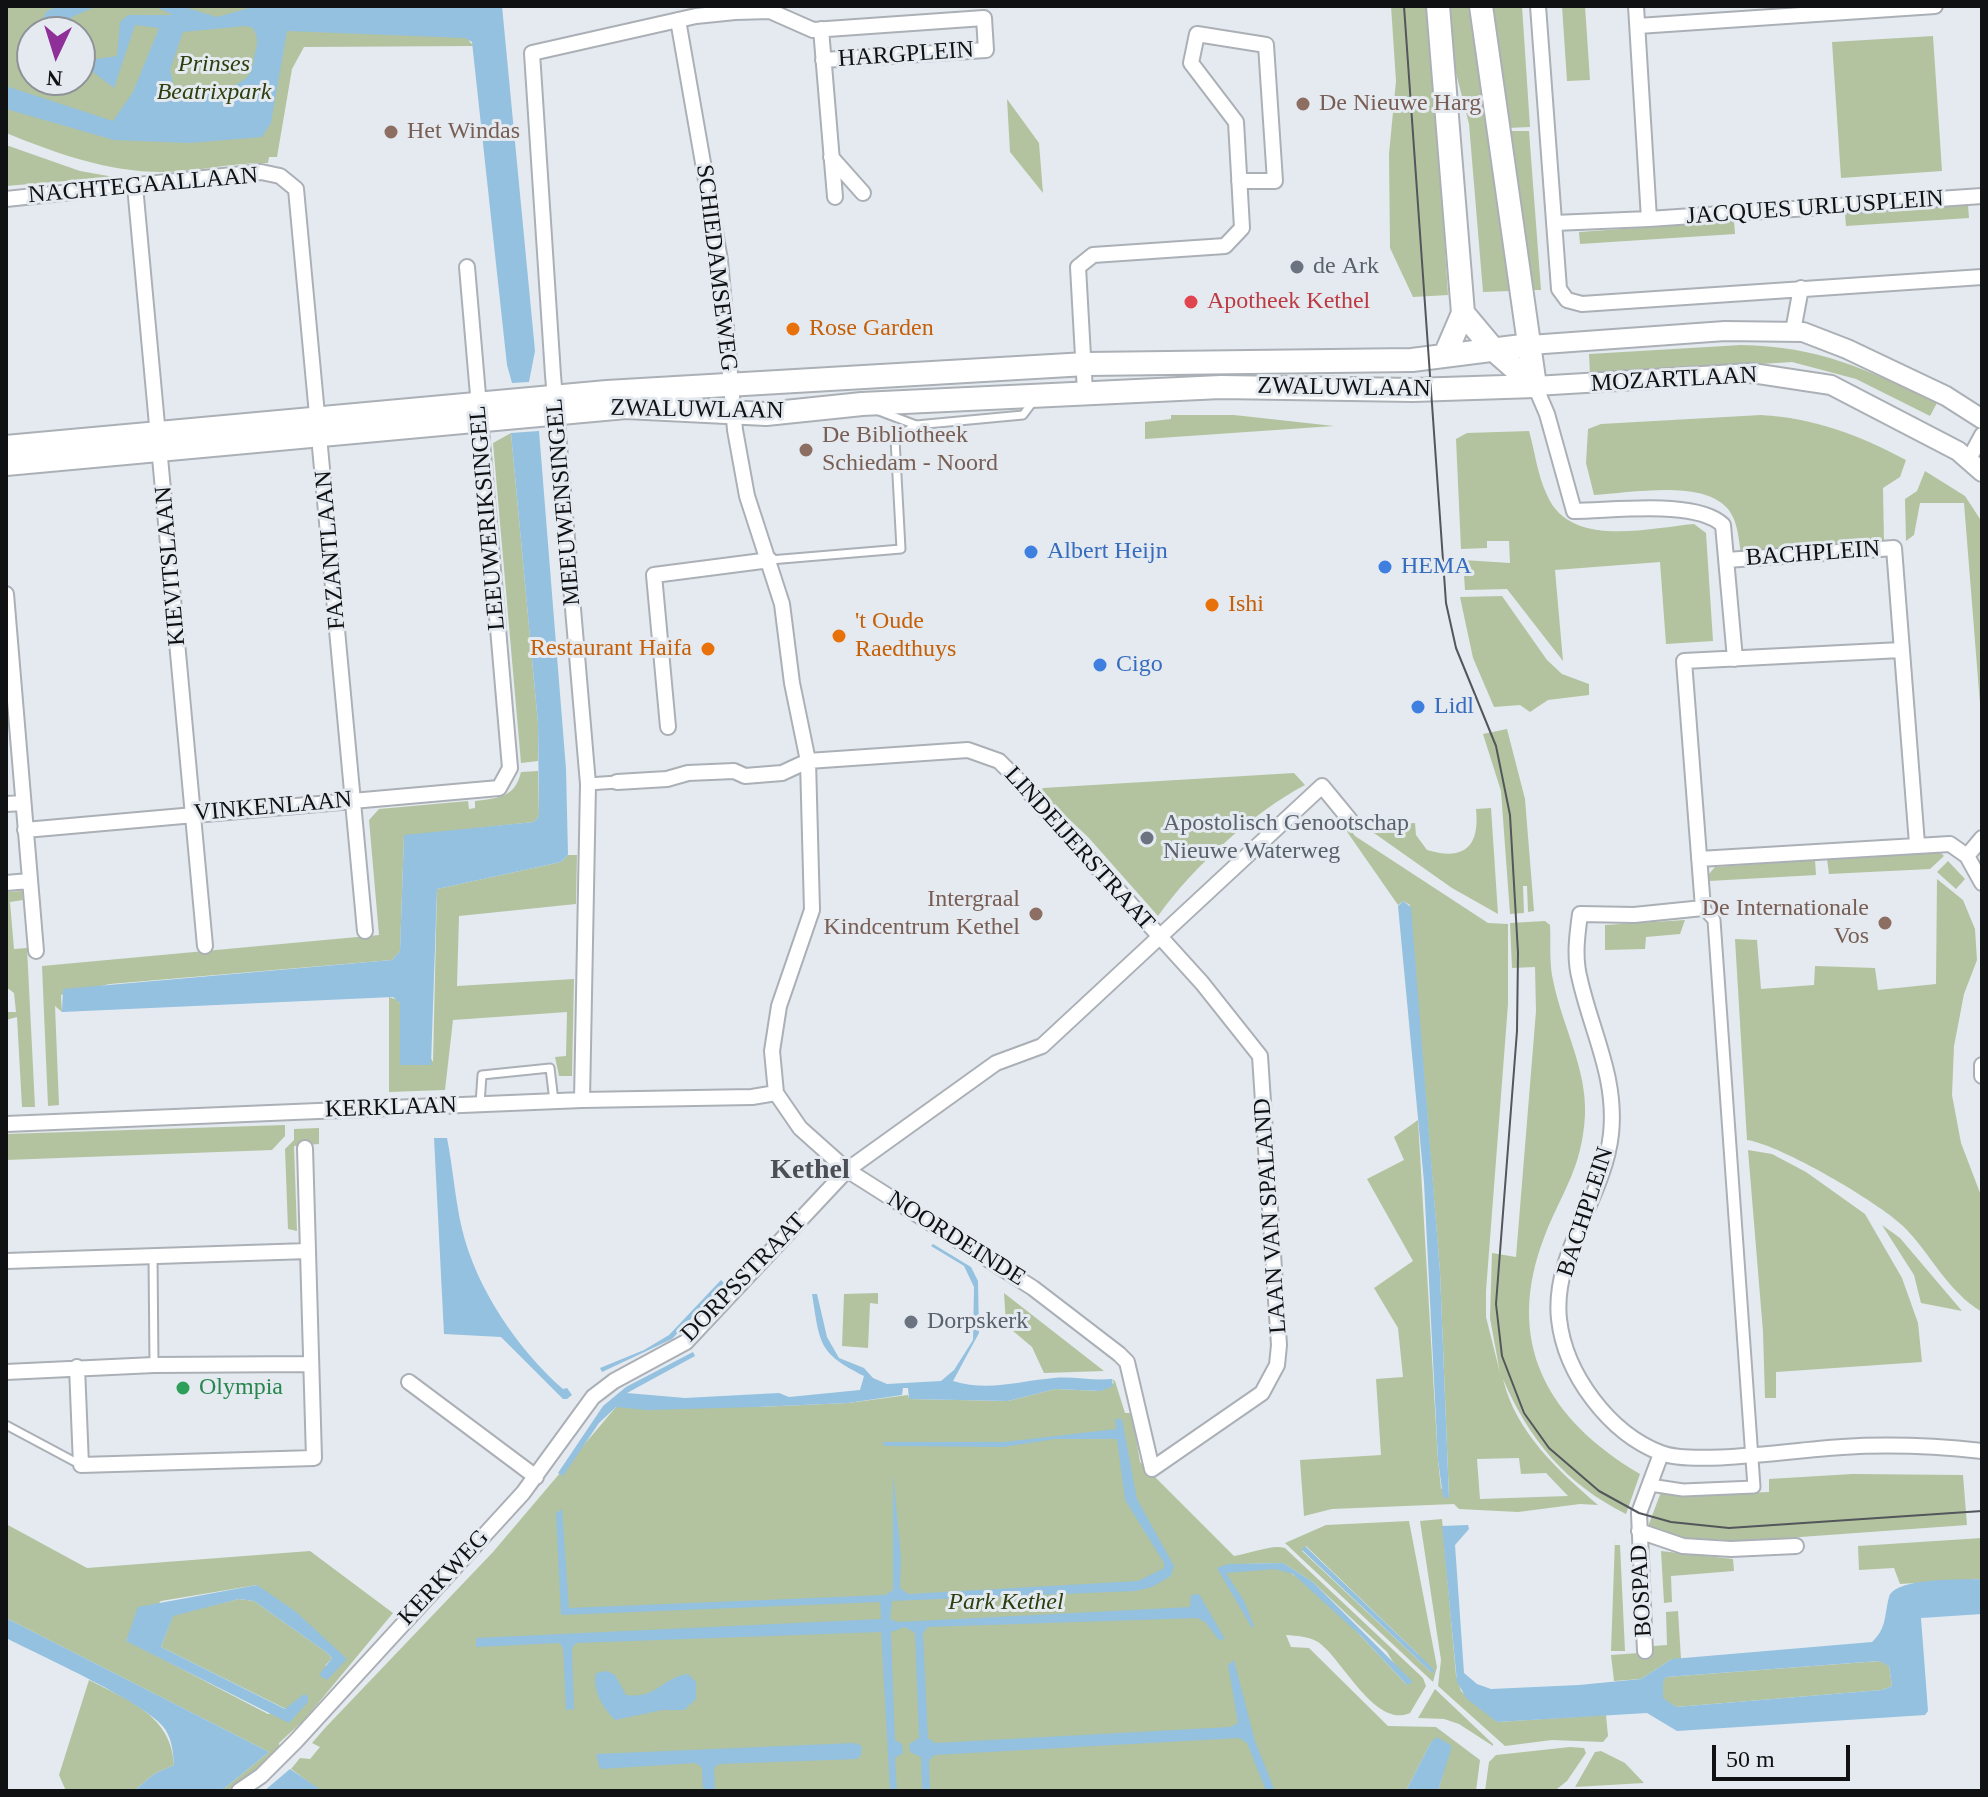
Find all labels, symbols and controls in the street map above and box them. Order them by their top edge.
north arrow [16,16,96,96]
street label: HARGPLEIN [837,36,975,74]
park label: Prinses Beatrixpark [157,51,271,107]
text: N [46,65,63,91]
place label: De Nieuwe Harg [1319,90,1481,118]
marker: De Nieuwe Harg [1294,95,1312,113]
place label: Het Windas [407,118,520,146]
marker: Het Windas [382,123,400,141]
street label: NACHTEGAALLAAN [27,162,259,210]
street label: SCHIEDAMSEWEG [689,163,743,373]
street label: JACQUES URLUSPLEIN [1685,185,1945,231]
place label: de Ark [1313,253,1379,281]
marker: de Ark [1288,258,1306,276]
place label: Apotheek Kethel [1207,288,1370,316]
marker: Apotheek Kethel [1182,293,1200,311]
place label: Rose Garden [809,315,934,343]
marker: Rose Garden [784,320,802,338]
street label: MOZARTLAAN [1590,361,1758,399]
street label: ZWALUWLAAN [1257,372,1431,404]
street label: ZWALUWLAAN [610,394,784,426]
street label: MEEUWENSINGEL [541,397,587,607]
street label: LEEUWERIKSINGEL [464,405,512,631]
place label: De Bibliotheek Schiedam - Noord [822,422,998,478]
marker: De Bibliotheek Schiedam - Noord [797,441,815,459]
street label: FAZANTLAAN [310,469,352,631]
street label: KIEVITSLAAN [150,485,192,647]
street label: BACHPLEIN [1745,535,1881,573]
place label: Albert Heijn [1047,538,1168,566]
marker: Albert Heijn [1022,543,1040,561]
place label: HEMA [1401,553,1472,581]
marker: HEMA [1376,558,1394,576]
place label: Ishi [1228,591,1264,619]
marker: Ishi [1203,596,1221,614]
place label: 't Oude Raedthuys [855,608,956,664]
marker: 't Oude Raedthuys [830,627,848,645]
place label: Restaurant Haifa [530,635,692,663]
marker: Restaurant Haifa [699,640,717,658]
place label: Cigo [1116,651,1163,679]
marker: Cigo [1091,656,1109,674]
place label: Lidl [1434,693,1474,721]
marker: Lidl [1409,698,1427,716]
street label: LINDEIJERSTRAAT [998,761,1160,937]
street label: VINKENLAAN [193,786,353,828]
place label: Apostolisch Genootschap Nieuwe Waterweg [1163,810,1409,866]
marker: Apostolisch Genootschap Nieuwe Waterweg [1138,829,1156,847]
place label: Intergraal Kindcentrum Kethel [823,886,1020,942]
place label: De Internationale Vos [1702,895,1869,951]
marker: Intergraal Kindcentrum Kethel [1027,905,1045,923]
marker: De Internationale Vos [1876,914,1894,932]
street label: KERKLAAN [325,1091,457,1125]
street label: LAAN VAN SPALAND [1248,1097,1294,1335]
street label: BACHPLEIN [1551,1144,1621,1280]
district label: Kethel [770,1154,850,1188]
street label: NOORDEINDE [882,1185,1030,1293]
street label: DORPSSTRAAT [675,1208,813,1348]
place label: Dorpskerk [927,1308,1028,1336]
marker: Dorpskerk [902,1313,920,1331]
place label: Olympia [199,1374,283,1402]
marker: Olympia [174,1379,192,1397]
street label: KERKWEG [393,1524,495,1632]
street label: BOSPAD [1625,1544,1659,1638]
park label: Park Kethel [948,1589,1064,1617]
scale bar [1716,1729,1854,1779]
text: 50 m [1726,1746,1775,1772]

